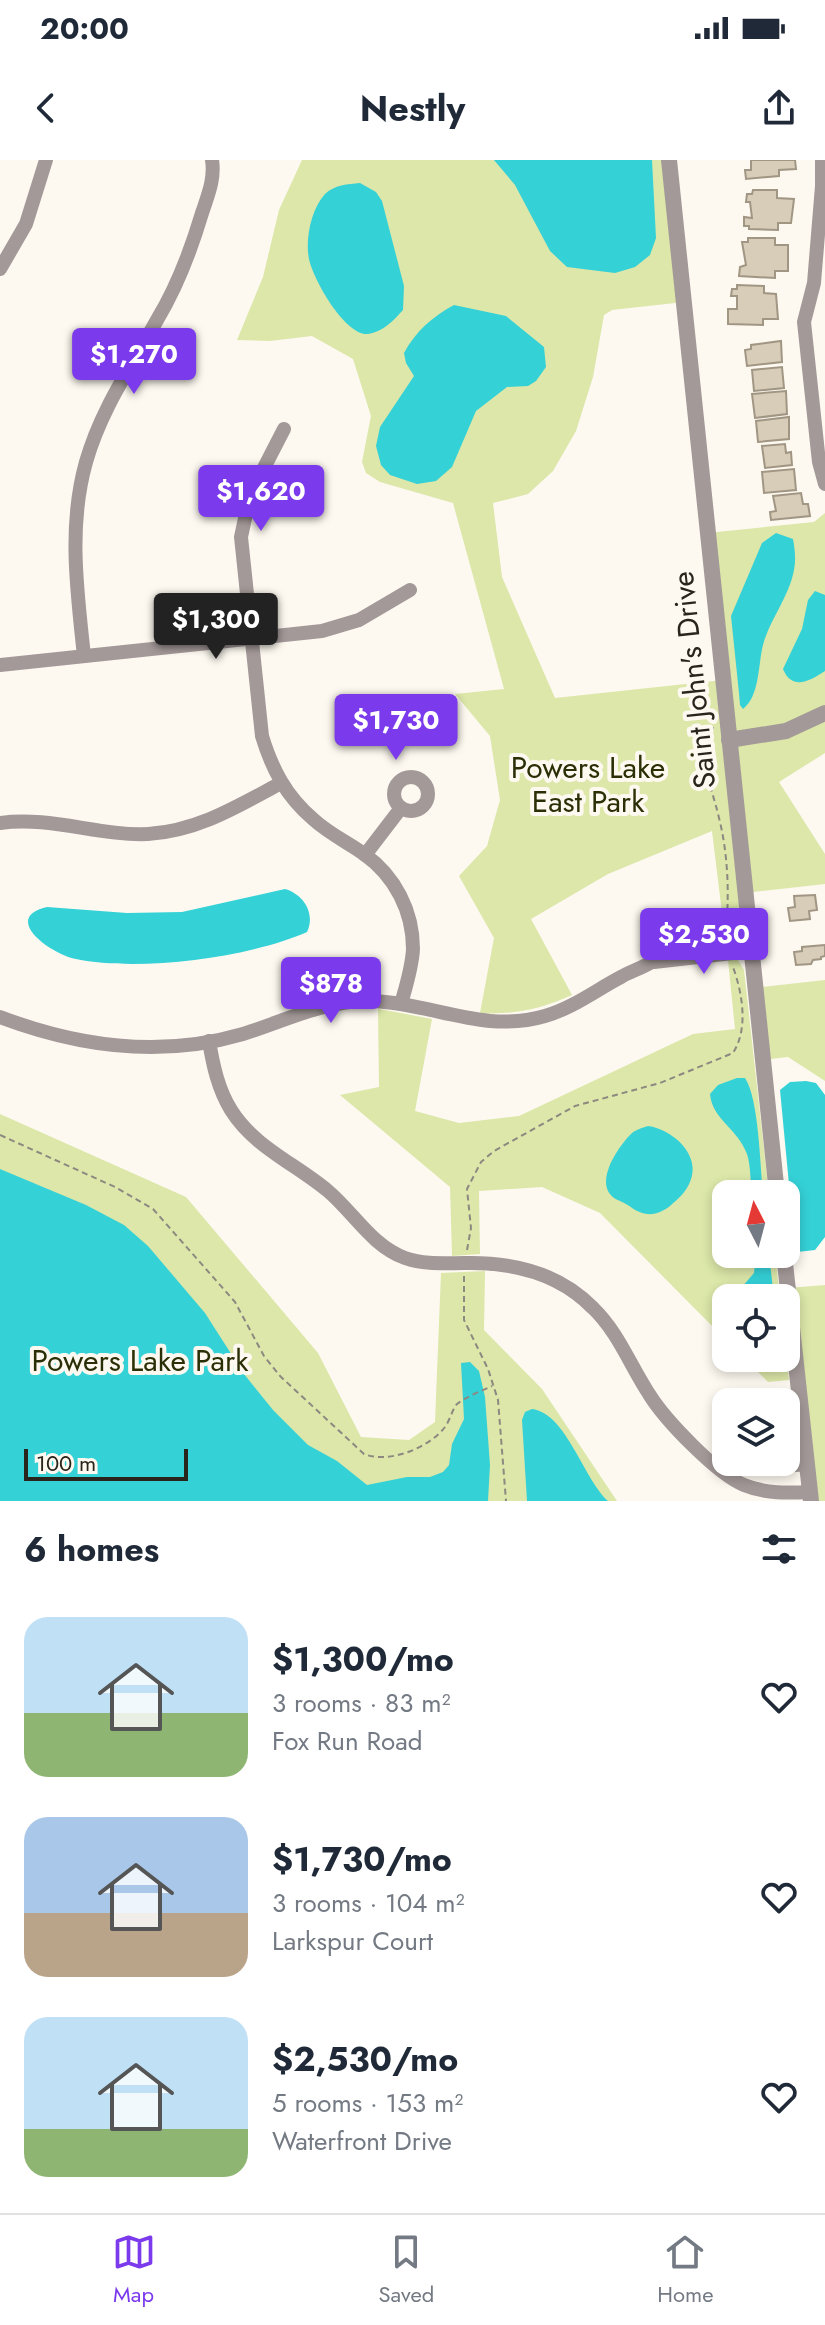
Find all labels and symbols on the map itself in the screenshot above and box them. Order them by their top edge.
pin: $1,270 [69,328,199,396]
pin: $1,620 [196,465,326,533]
street label: Saint John's Drive [661,569,726,791]
pin: $1,300 [151,593,281,661]
pin: $1,730 [331,694,461,762]
park label: Powers Lake East Park [511,746,665,823]
pin: $2,530 [639,908,769,976]
pin: $878 [284,957,378,1025]
north arrow [712,1180,800,1268]
park label: Powers Lake Park [32,1339,249,1382]
scale bar [24,1445,188,1481]

